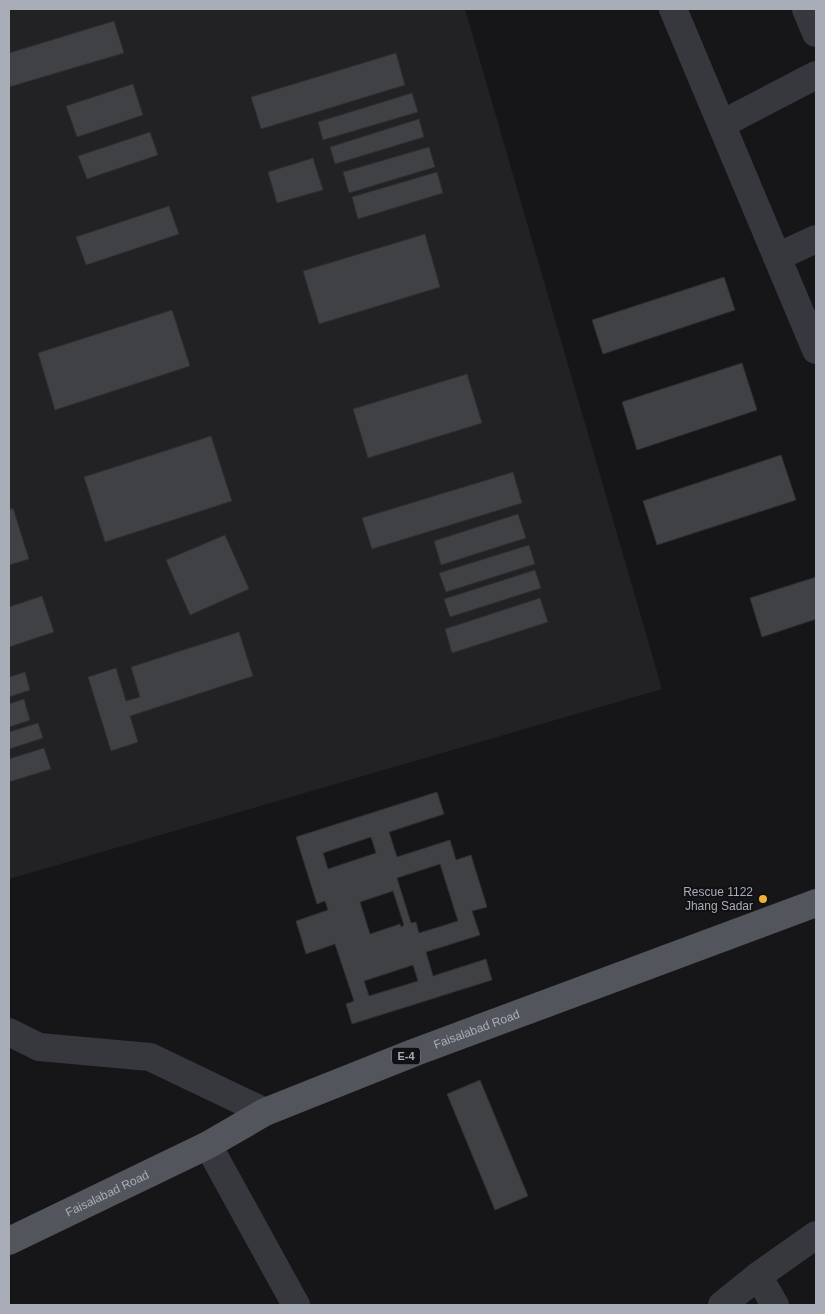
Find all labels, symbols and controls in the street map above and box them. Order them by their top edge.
place label: Rescue 1122 Jhang Sadar [683,885,753,913]
marker: Rescue 1122 Jhang Sadar [757,893,769,905]
street label: Faisalabad Road [432,1007,522,1052]
road number: E-4 [392,1048,420,1064]
street label: Faisalabad Road [63,1168,151,1220]

